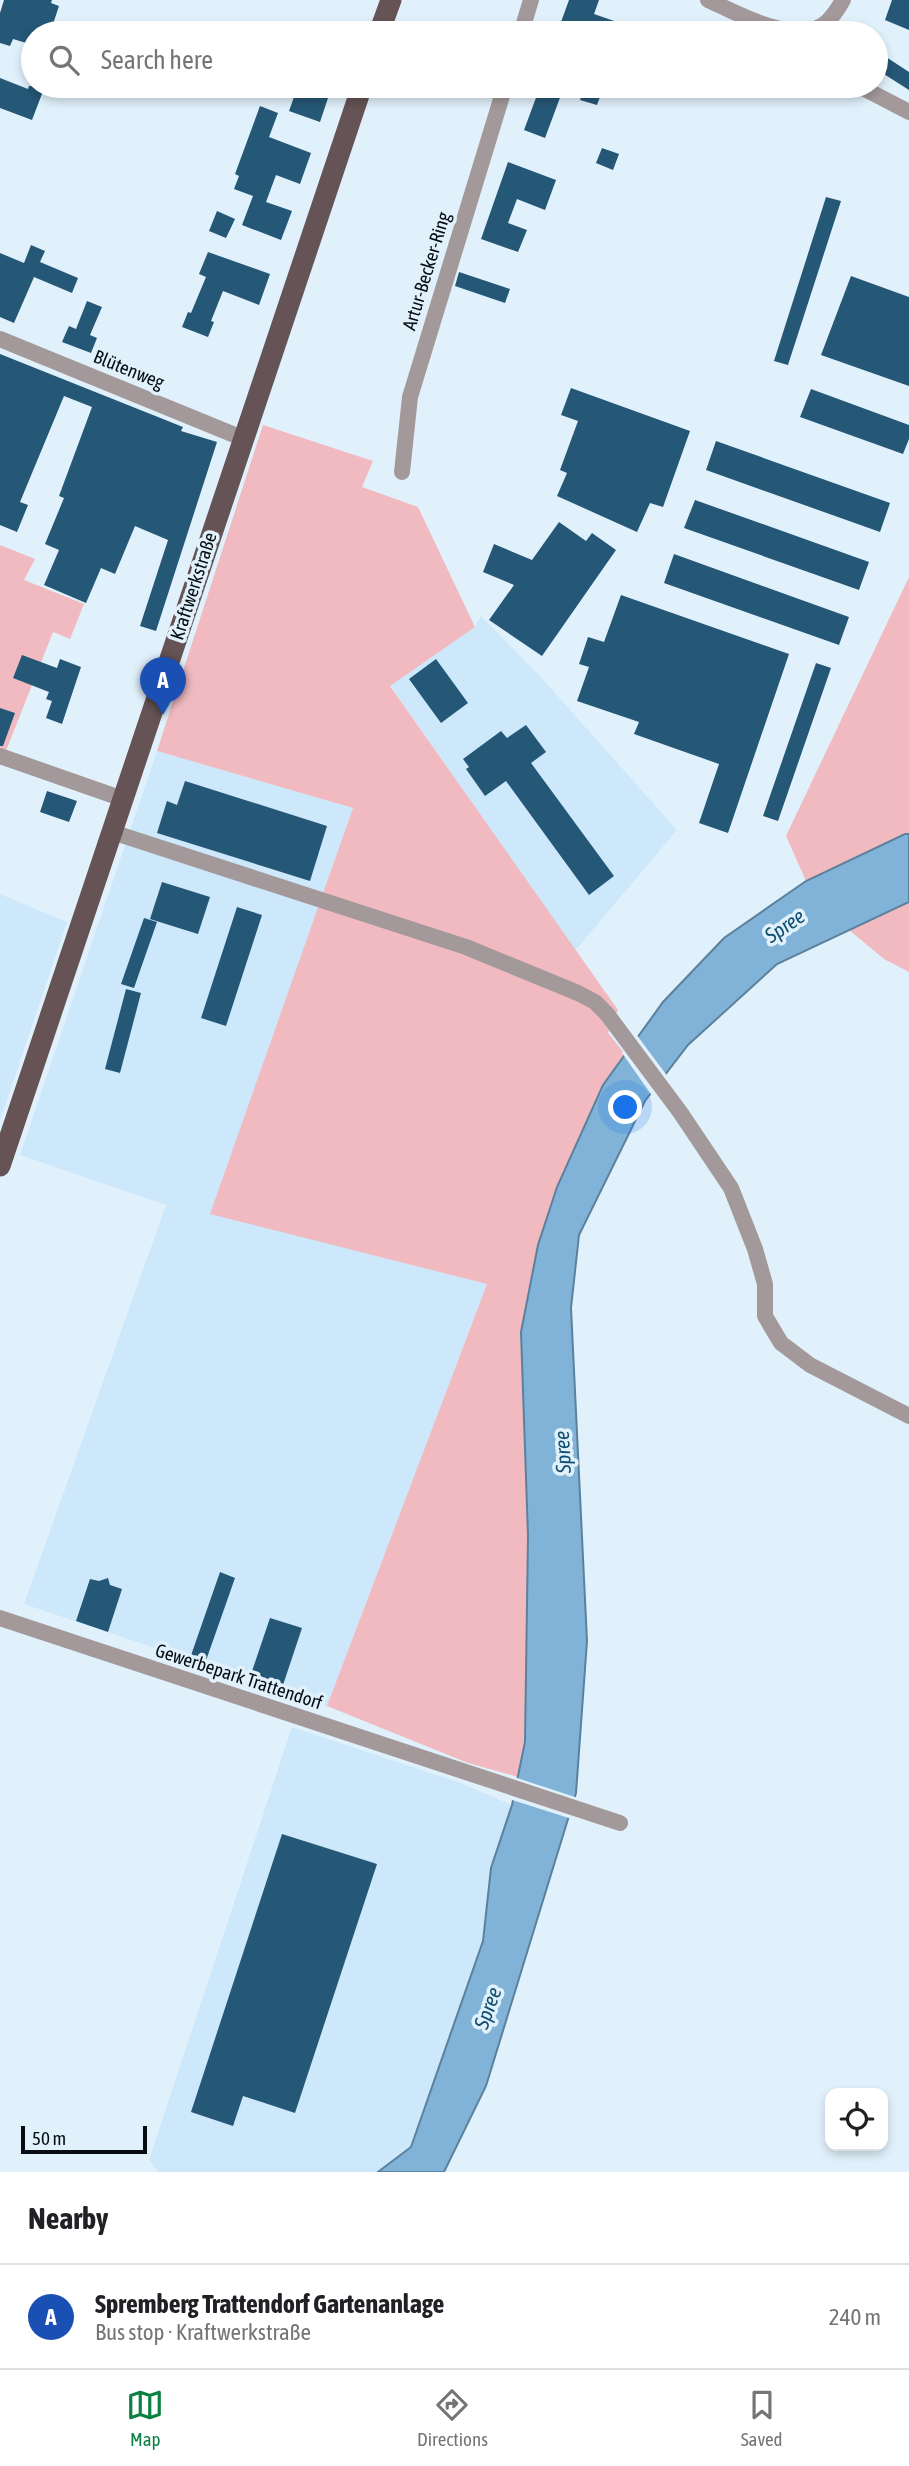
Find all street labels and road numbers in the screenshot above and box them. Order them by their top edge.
street label: Artur-Becker-Ring [398,208,455,333]
street label: Blütenweg [90,345,168,393]
street label: Kraftwerkstraße [165,530,221,642]
street label: Gewerbepark Trattendorf [153,1639,325,1713]

